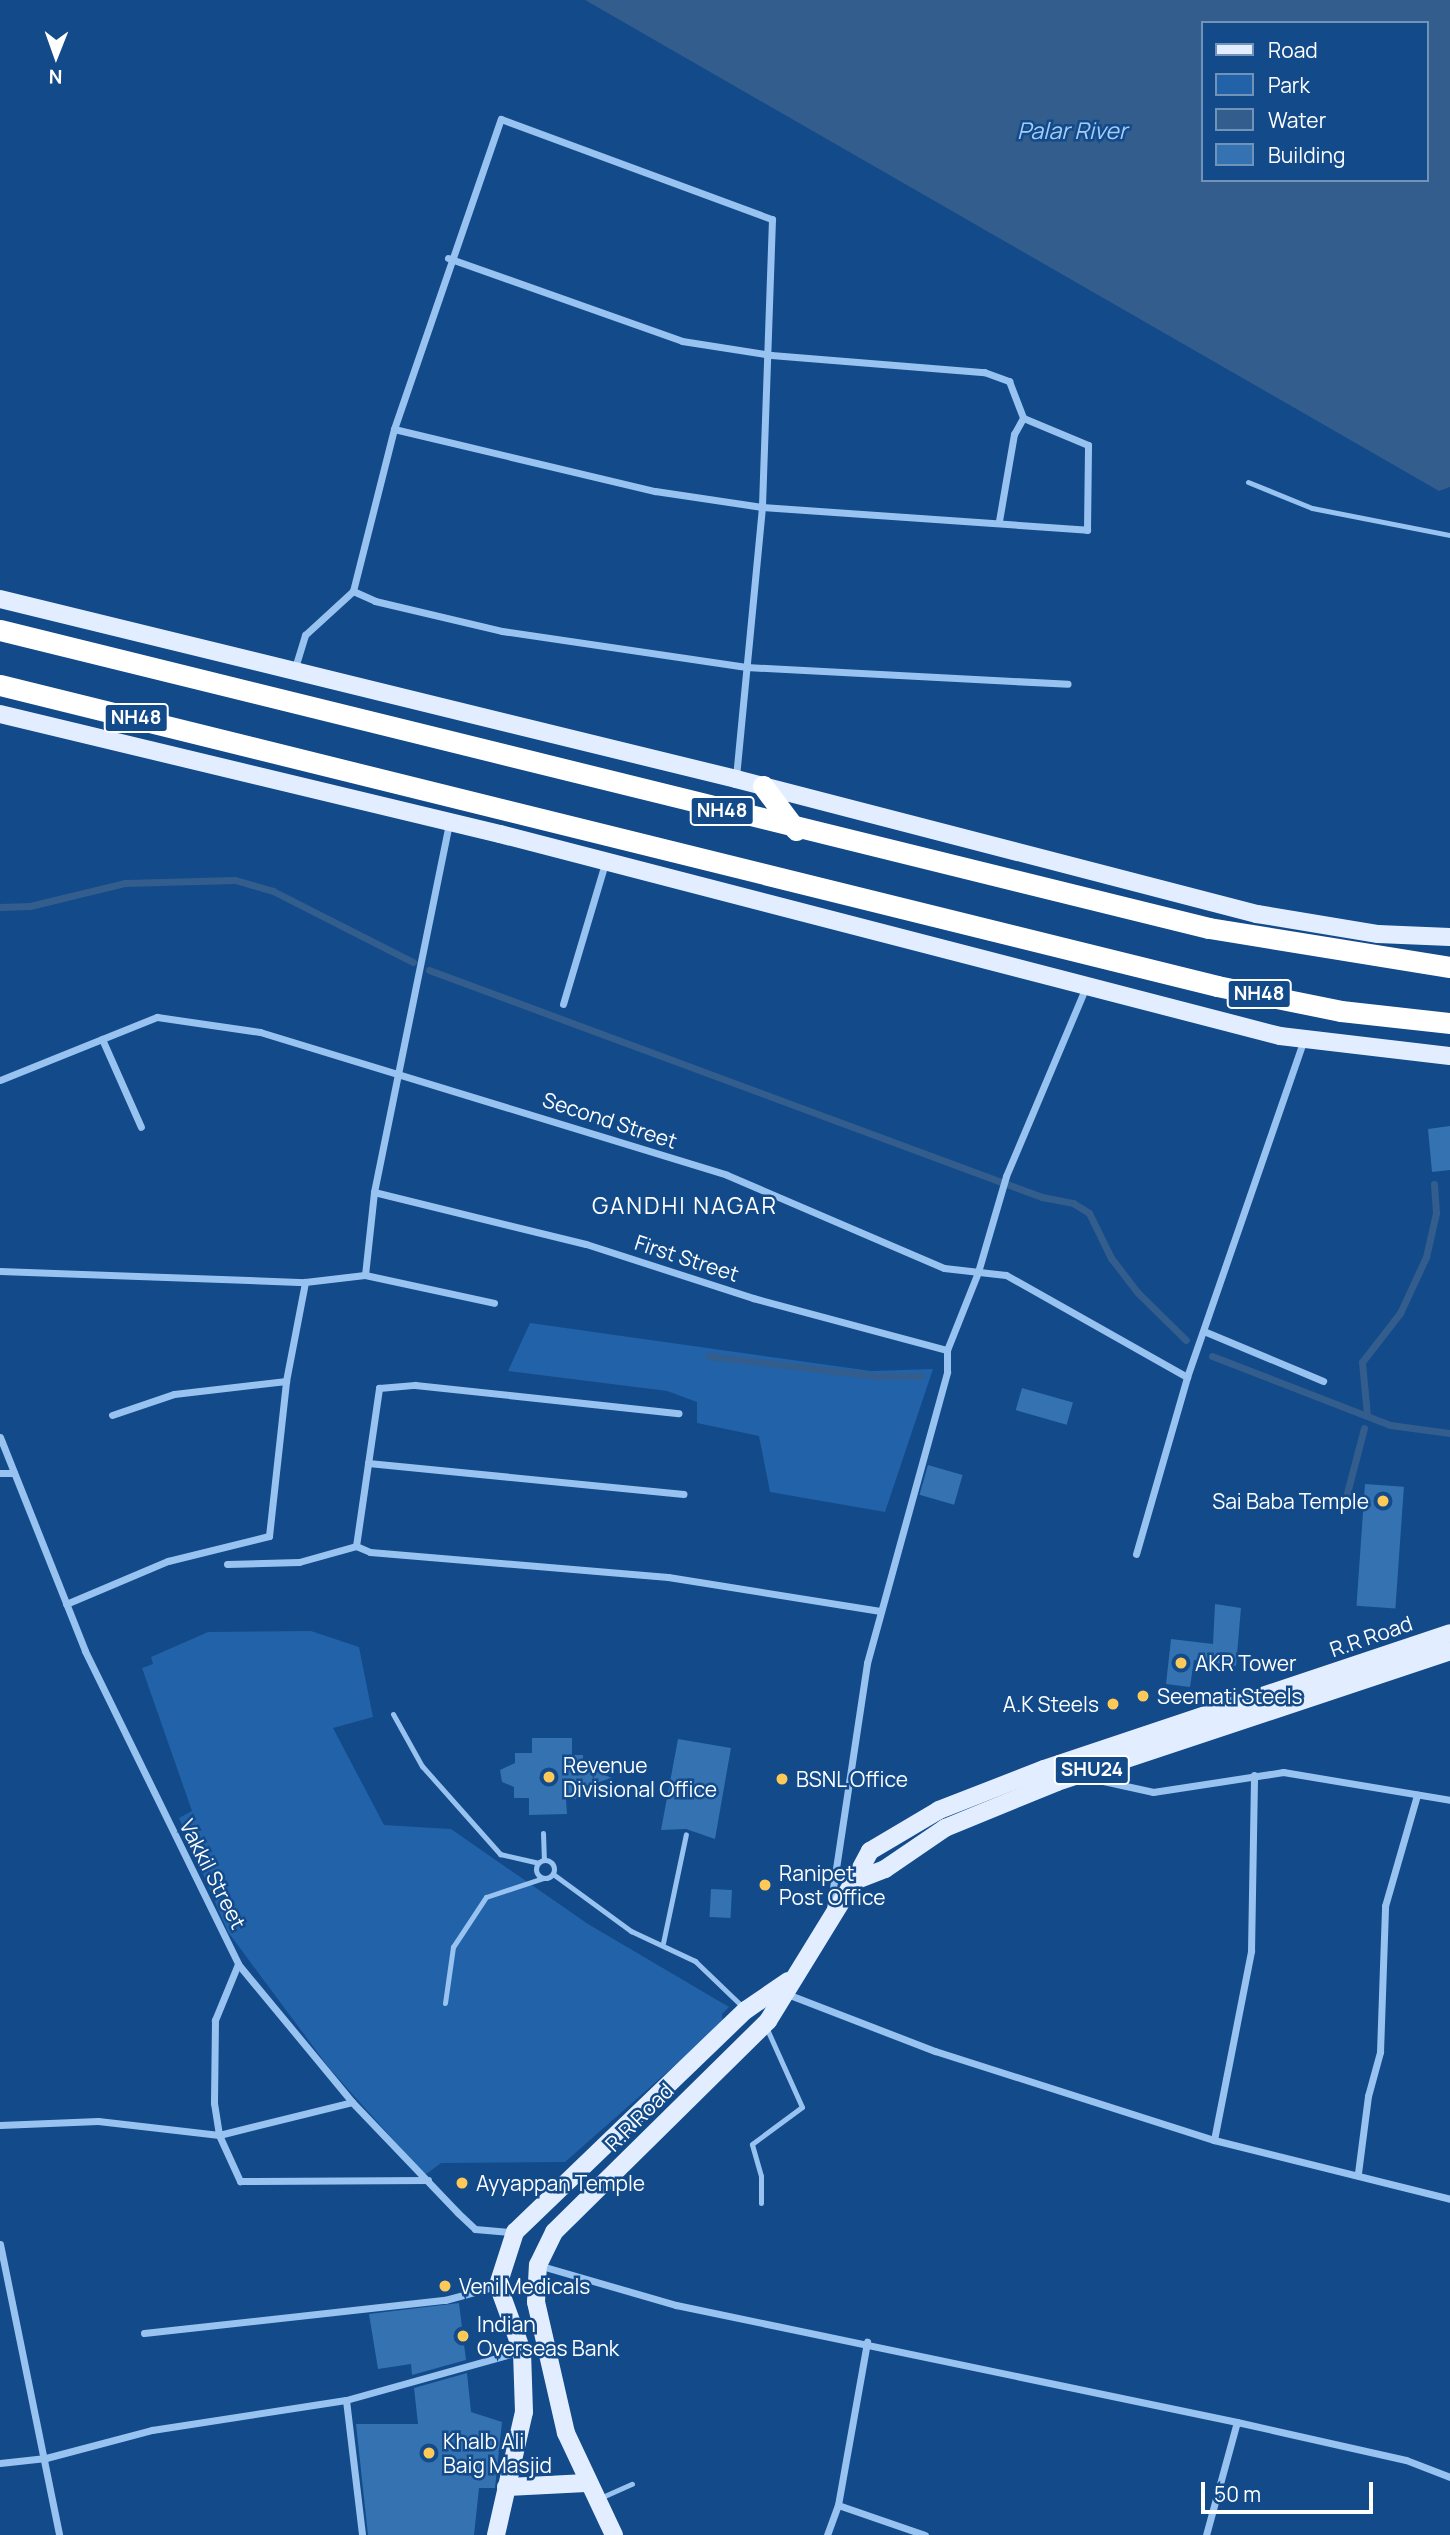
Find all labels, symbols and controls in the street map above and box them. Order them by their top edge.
north arrow [21,21,91,91]
legend [1202,21,1429,182]
text: Road [1268,36,1318,64]
text: N [49,64,63,90]
text: Park [1268,71,1310,99]
text: Water [1268,106,1326,134]
water label: Palar River [1017,116,1127,144]
text: Building [1268,141,1345,169]
road number: NH48 [103,702,169,734]
road number: NH48 [689,796,755,826]
road number: NH48 [1226,978,1292,1010]
street label: Second Street [540,1086,680,1154]
district label: GANDHI NAGAR [594,1191,776,1219]
street label: First Street [632,1229,742,1287]
place label: Sai Baba Temple [1212,1488,1369,1514]
marker: Sai Baba Temple [1375,1493,1391,1509]
street label: R.R Road [1326,1610,1416,1662]
place label: AKR Tower [1195,1650,1297,1676]
marker: AKR Tower [1173,1655,1189,1671]
place label: Seemati Steels [1157,1683,1303,1709]
marker: Seemati Steels [1135,1688,1151,1704]
place label: A.K Steels [1002,1691,1099,1717]
marker: A.K Steels [1105,1696,1121,1712]
place label: Revenue Divisional Office [563,1752,717,1802]
road number: SHU24 [1054,1754,1130,1786]
place label: BSNL Office [796,1766,909,1792]
marker: Revenue Divisional Office [541,1769,557,1785]
marker: BSNL Office [774,1771,790,1787]
street label: Vakkil Street [175,1815,251,1933]
place label: Ranipet Post Office [779,1860,885,1910]
marker: Ranipet Post Office [757,1877,773,1893]
street label: R.R Road [600,2078,678,2156]
place label: Ayyappan Temple [476,2170,645,2196]
marker: Ayyappan Temple [454,2175,470,2191]
place label: Veni Medicals [459,2273,590,2299]
marker: Veni Medicals [437,2278,453,2294]
place label: Indian Overseas Bank [477,2311,619,2361]
marker: Indian Overseas Bank [455,2328,471,2344]
place label: Khalb Ali Baig Masjid [443,2428,552,2478]
marker: Khalb Ali Baig Masjid [421,2445,437,2461]
scale bar [1205,2468,1376,2512]
text: 50 m [1214,2480,1261,2508]

